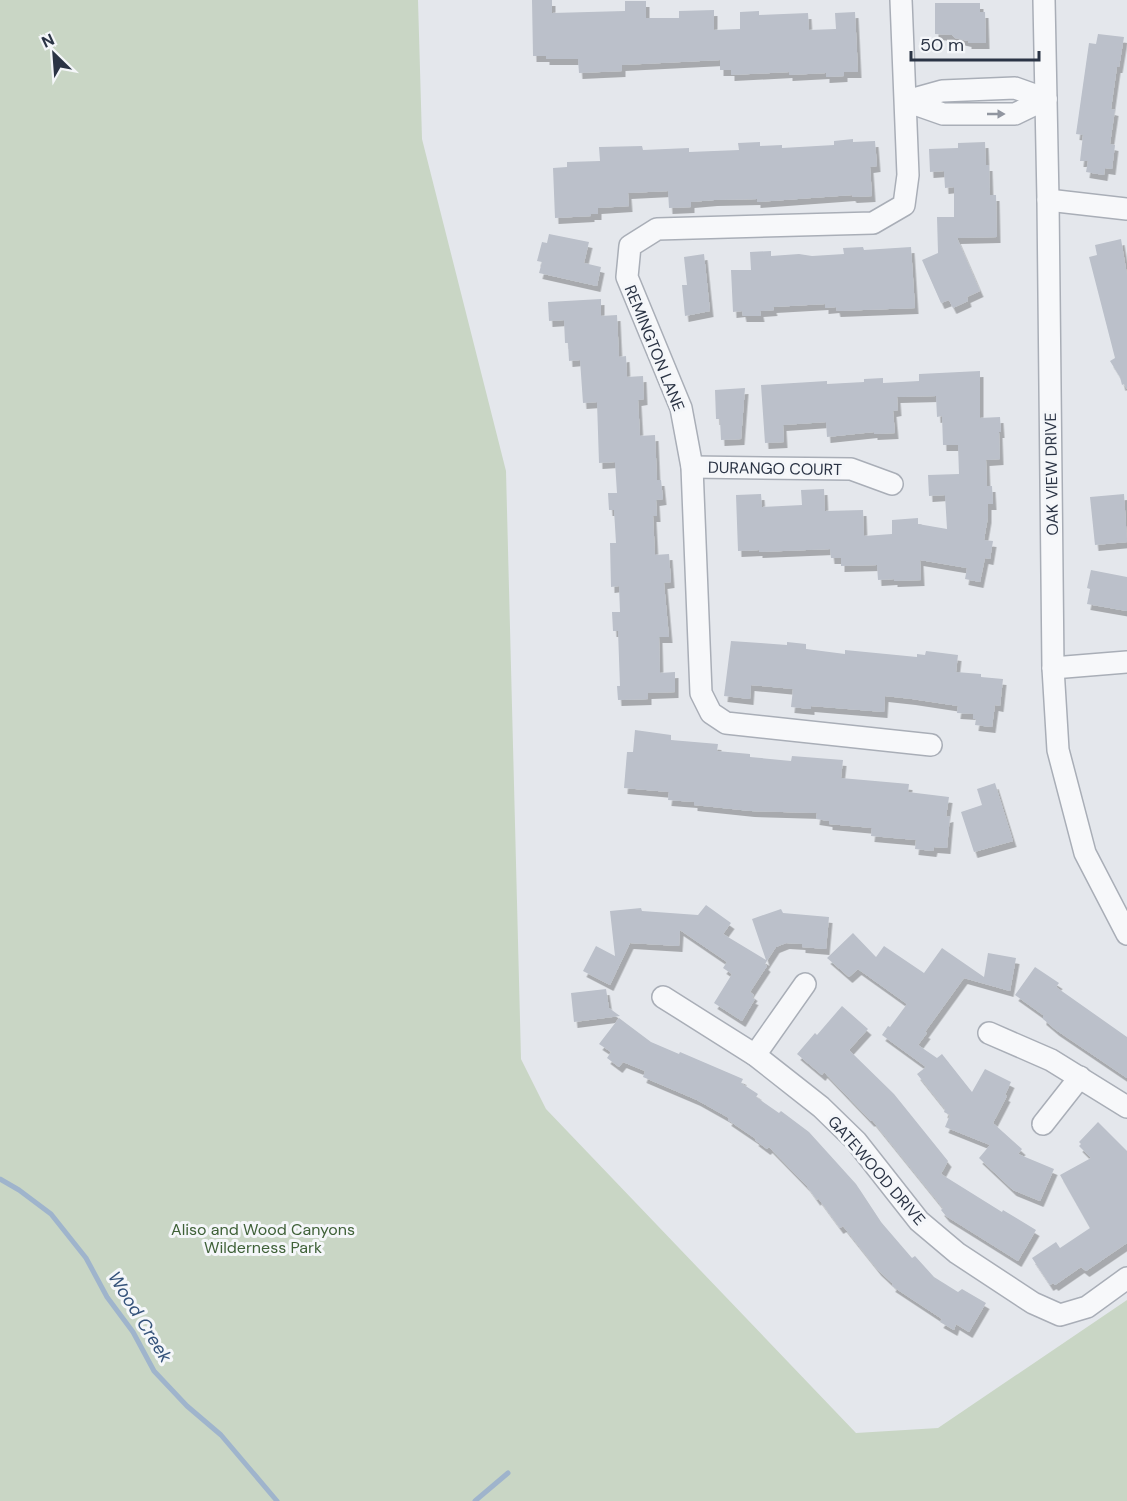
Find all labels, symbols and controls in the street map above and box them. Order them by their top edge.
north arrow [24,24,84,84]
scale bar [911,24,1038,62]
text: N [38,29,58,53]
text: 50 m [920,33,964,57]
one-way arrow [987,109,1006,119]
street label: REMINGTON LANE [620,282,689,414]
street label: OAK VIEW DRIVE [1040,412,1063,536]
street label: DURANGO COURT [708,457,842,480]
street label: GATEWOOD DRIVE [823,1111,930,1230]
park label: Aliso and Wood Canyons Wilderness Park [171,1219,355,1258]
water label: Wood Creek [102,1267,178,1368]

